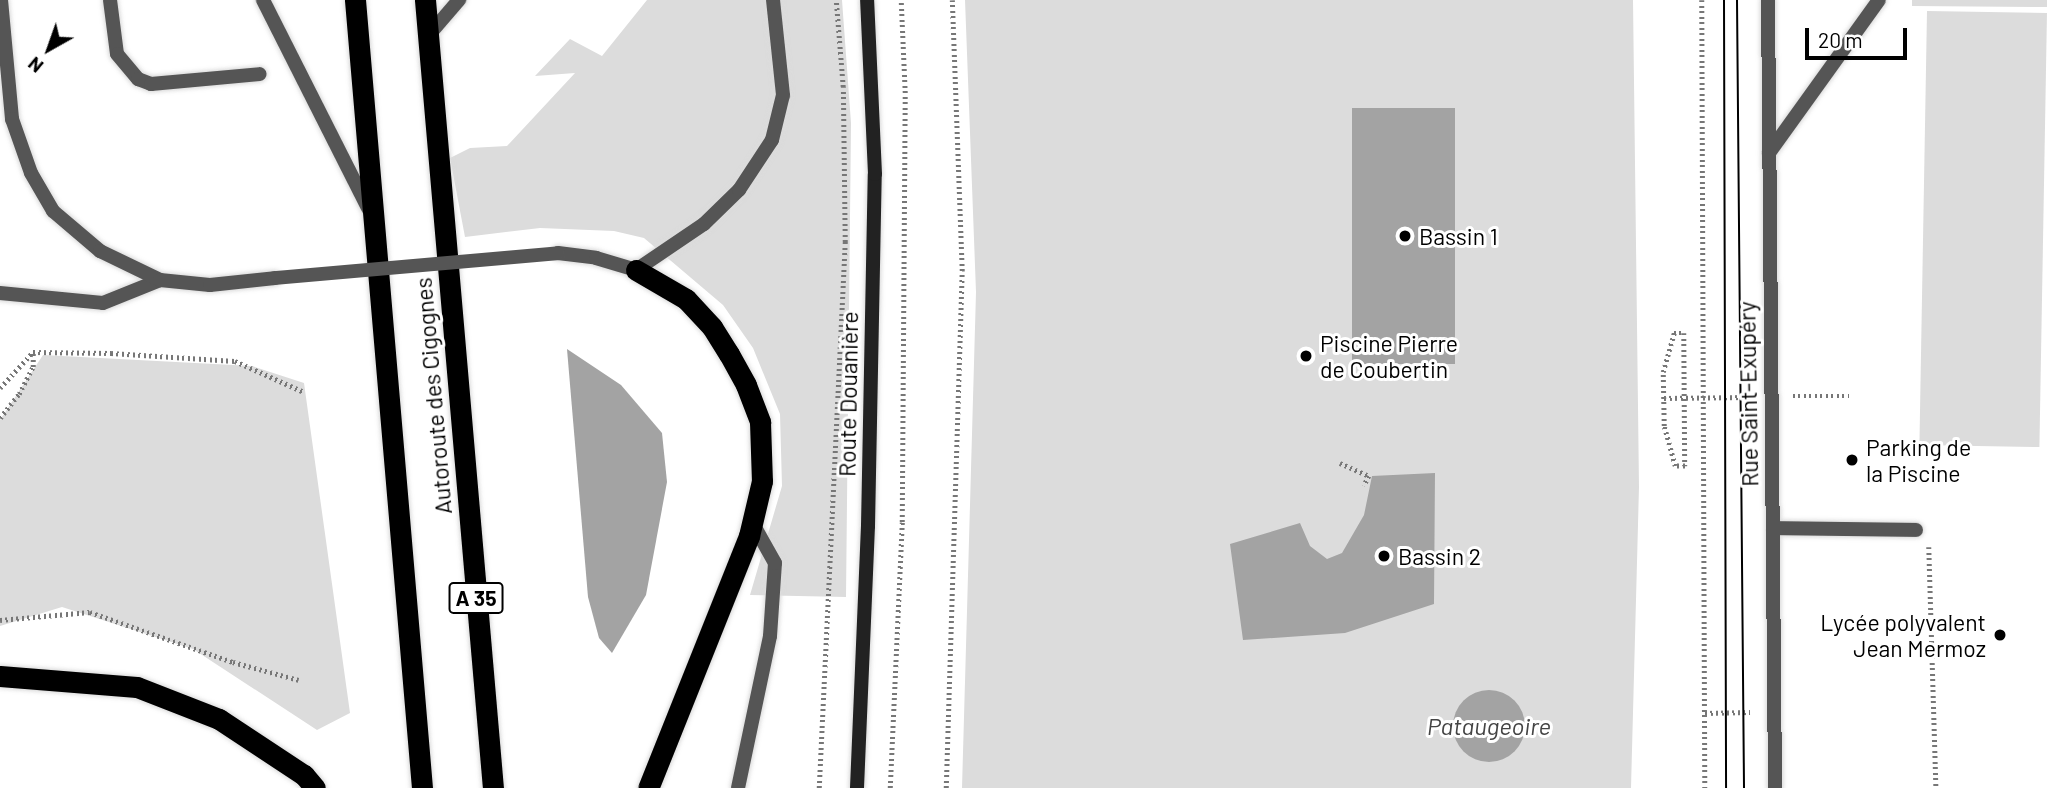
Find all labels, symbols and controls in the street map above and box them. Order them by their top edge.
north arrow [14,14,84,84]
scale bar [1809,14,1910,58]
text: 20 m [1818,27,1863,52]
text: N [23,53,47,78]
place label: Bassin 1 [1419,222,1498,250]
marker: Bassin 1 [1397,228,1413,244]
street label: Autoroute des Cigognes [409,277,457,515]
street label: Rue Saint-Exupéry [1733,301,1763,487]
street label: Route Douanière [833,311,863,477]
place label: Piscine Pierre de Coubertin [1320,329,1458,383]
marker: Piscine Pierre de Coubertin [1298,348,1314,364]
place label: Parking de la Piscine [1866,433,1971,487]
marker: Parking de la Piscine [1844,452,1860,468]
place label: Bassin 2 [1398,542,1481,570]
marker: Bassin 2 [1376,548,1392,564]
road number: A 35 [448,580,504,616]
place label: Lycée polyvalent Jean Mermoz [1820,608,1986,662]
marker: Lycée polyvalent Jean Mermoz [1992,627,2008,643]
water label: Pataugeoire [1427,712,1551,740]

